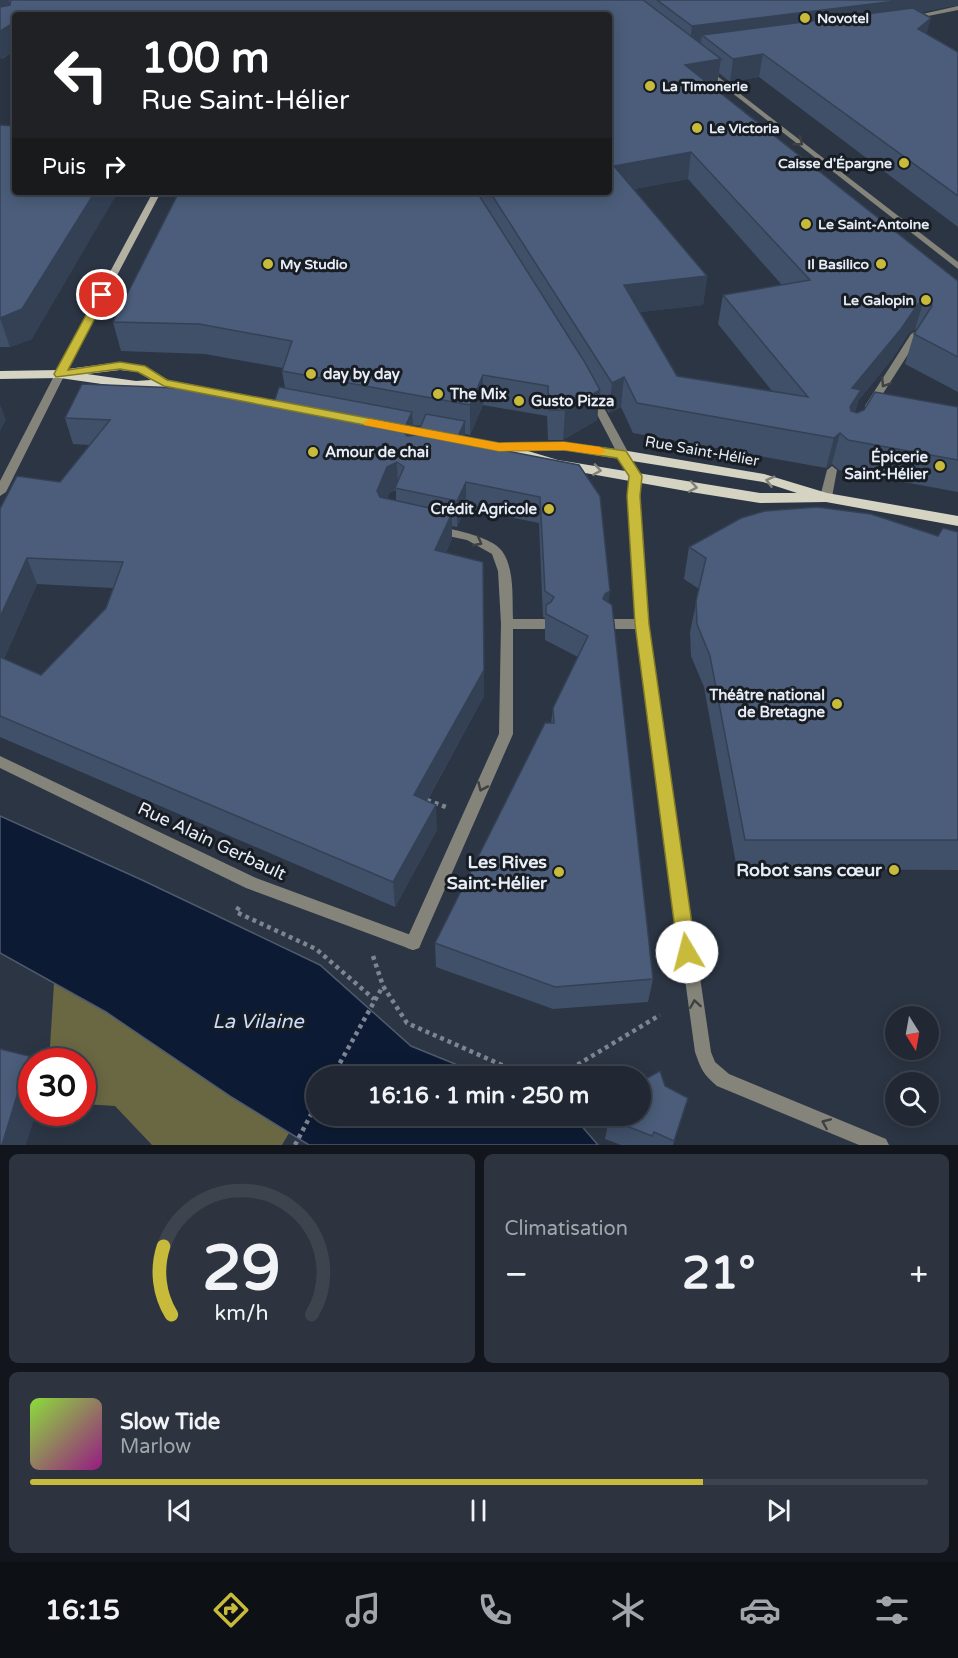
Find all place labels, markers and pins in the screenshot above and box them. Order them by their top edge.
place label: Novotel [817,10,869,27]
marker: Novotel [798,11,812,25]
place label: La Timonerie [662,78,748,95]
marker: La Timonerie [643,79,657,93]
place label: Le Victoria [709,120,780,137]
marker: Le Victoria [690,121,704,135]
place label: Caisse d'Épargne [778,155,892,172]
marker: Caisse d'Épargne [897,156,911,170]
place label: Le Saint-Antoine [818,216,929,233]
marker: Le Saint-Antoine [799,217,813,231]
place label: My Studio [280,256,348,273]
place label: Il Basilico [807,256,869,273]
marker: My Studio [261,257,275,271]
marker: Il Basilico [874,257,888,271]
pin [76,269,127,320]
place label: Le Galopin [843,292,914,309]
marker: Le Galopin [919,293,933,307]
place label: day by day [323,365,400,384]
marker: day by day [304,367,318,381]
place label: The Mix [449,385,507,403]
marker: The Mix [431,387,445,401]
place label: Gusto Pizza [531,392,614,410]
marker: Gusto Pizza [512,394,526,408]
place label: Amour de chai [325,443,429,461]
marker: Amour de chai [306,445,320,459]
place label: Épicerie Saint-Hélier [844,447,929,483]
marker: Épicerie Saint-Hélier [933,459,947,473]
place label: Crédit Agricole [431,500,537,519]
marker: Crédit Agricole [542,502,556,516]
place label: Théâtre national de Bretagne [708,686,826,722]
marker: Théâtre national de Bretagne [830,697,844,711]
place label: Les Rives Saint-Hélier [447,851,548,894]
place label: Robot sans cœur [736,859,883,881]
marker: Robot sans cœur [887,863,901,877]
marker: Les Rives Saint-Hélier [552,865,566,879]

